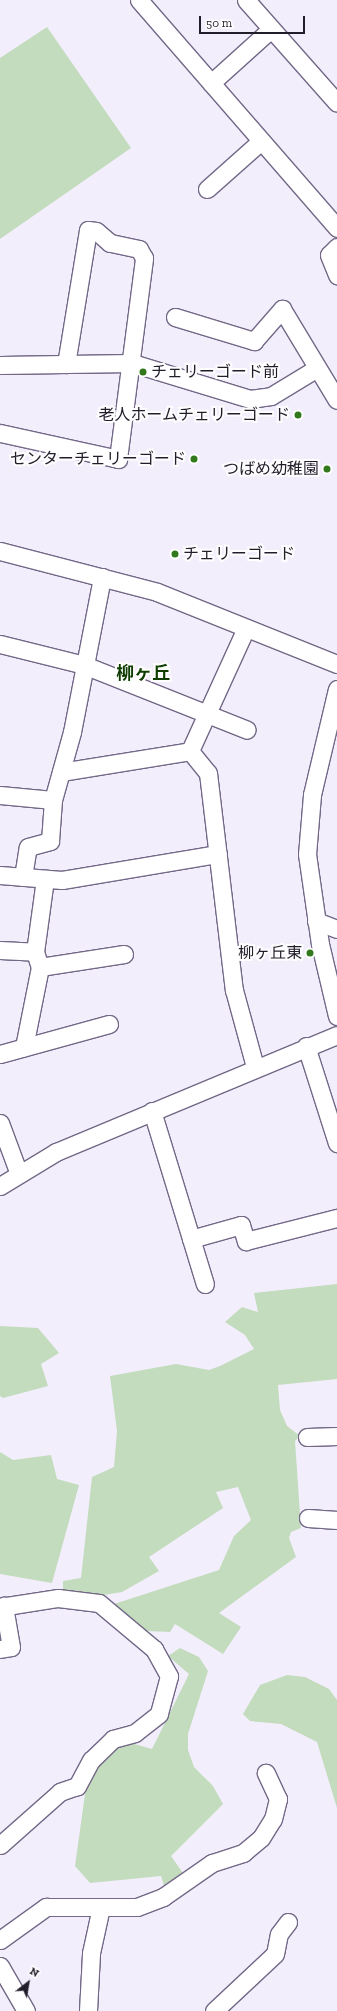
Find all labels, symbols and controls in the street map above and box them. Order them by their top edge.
scale bar [201,8,307,34]
text: 50 m [206,16,232,30]
place label: チェリーゴード前 [151,362,279,382]
marker: チェリーゴード前 [138,367,148,377]
place label: 老人ホームチェリーゴード [98,405,290,425]
marker: 老人ホームチェリーゴード [293,410,303,420]
place label: センターチェリーゴード [10,449,186,469]
marker: センターチェリーゴード [189,454,199,464]
place label: つばめ幼稚園 [223,459,319,479]
marker: つばめ幼稚園 [322,464,332,474]
place label: チェリーゴード [183,544,295,564]
marker: チェリーゴード [170,549,180,559]
district label: 柳ヶ丘 [116,662,170,684]
place label: 柳ヶ丘東 [238,943,302,963]
marker: 柳ヶ丘東 [305,948,315,958]
north arrow [8,1963,48,2003]
text: N [28,1965,41,1980]

